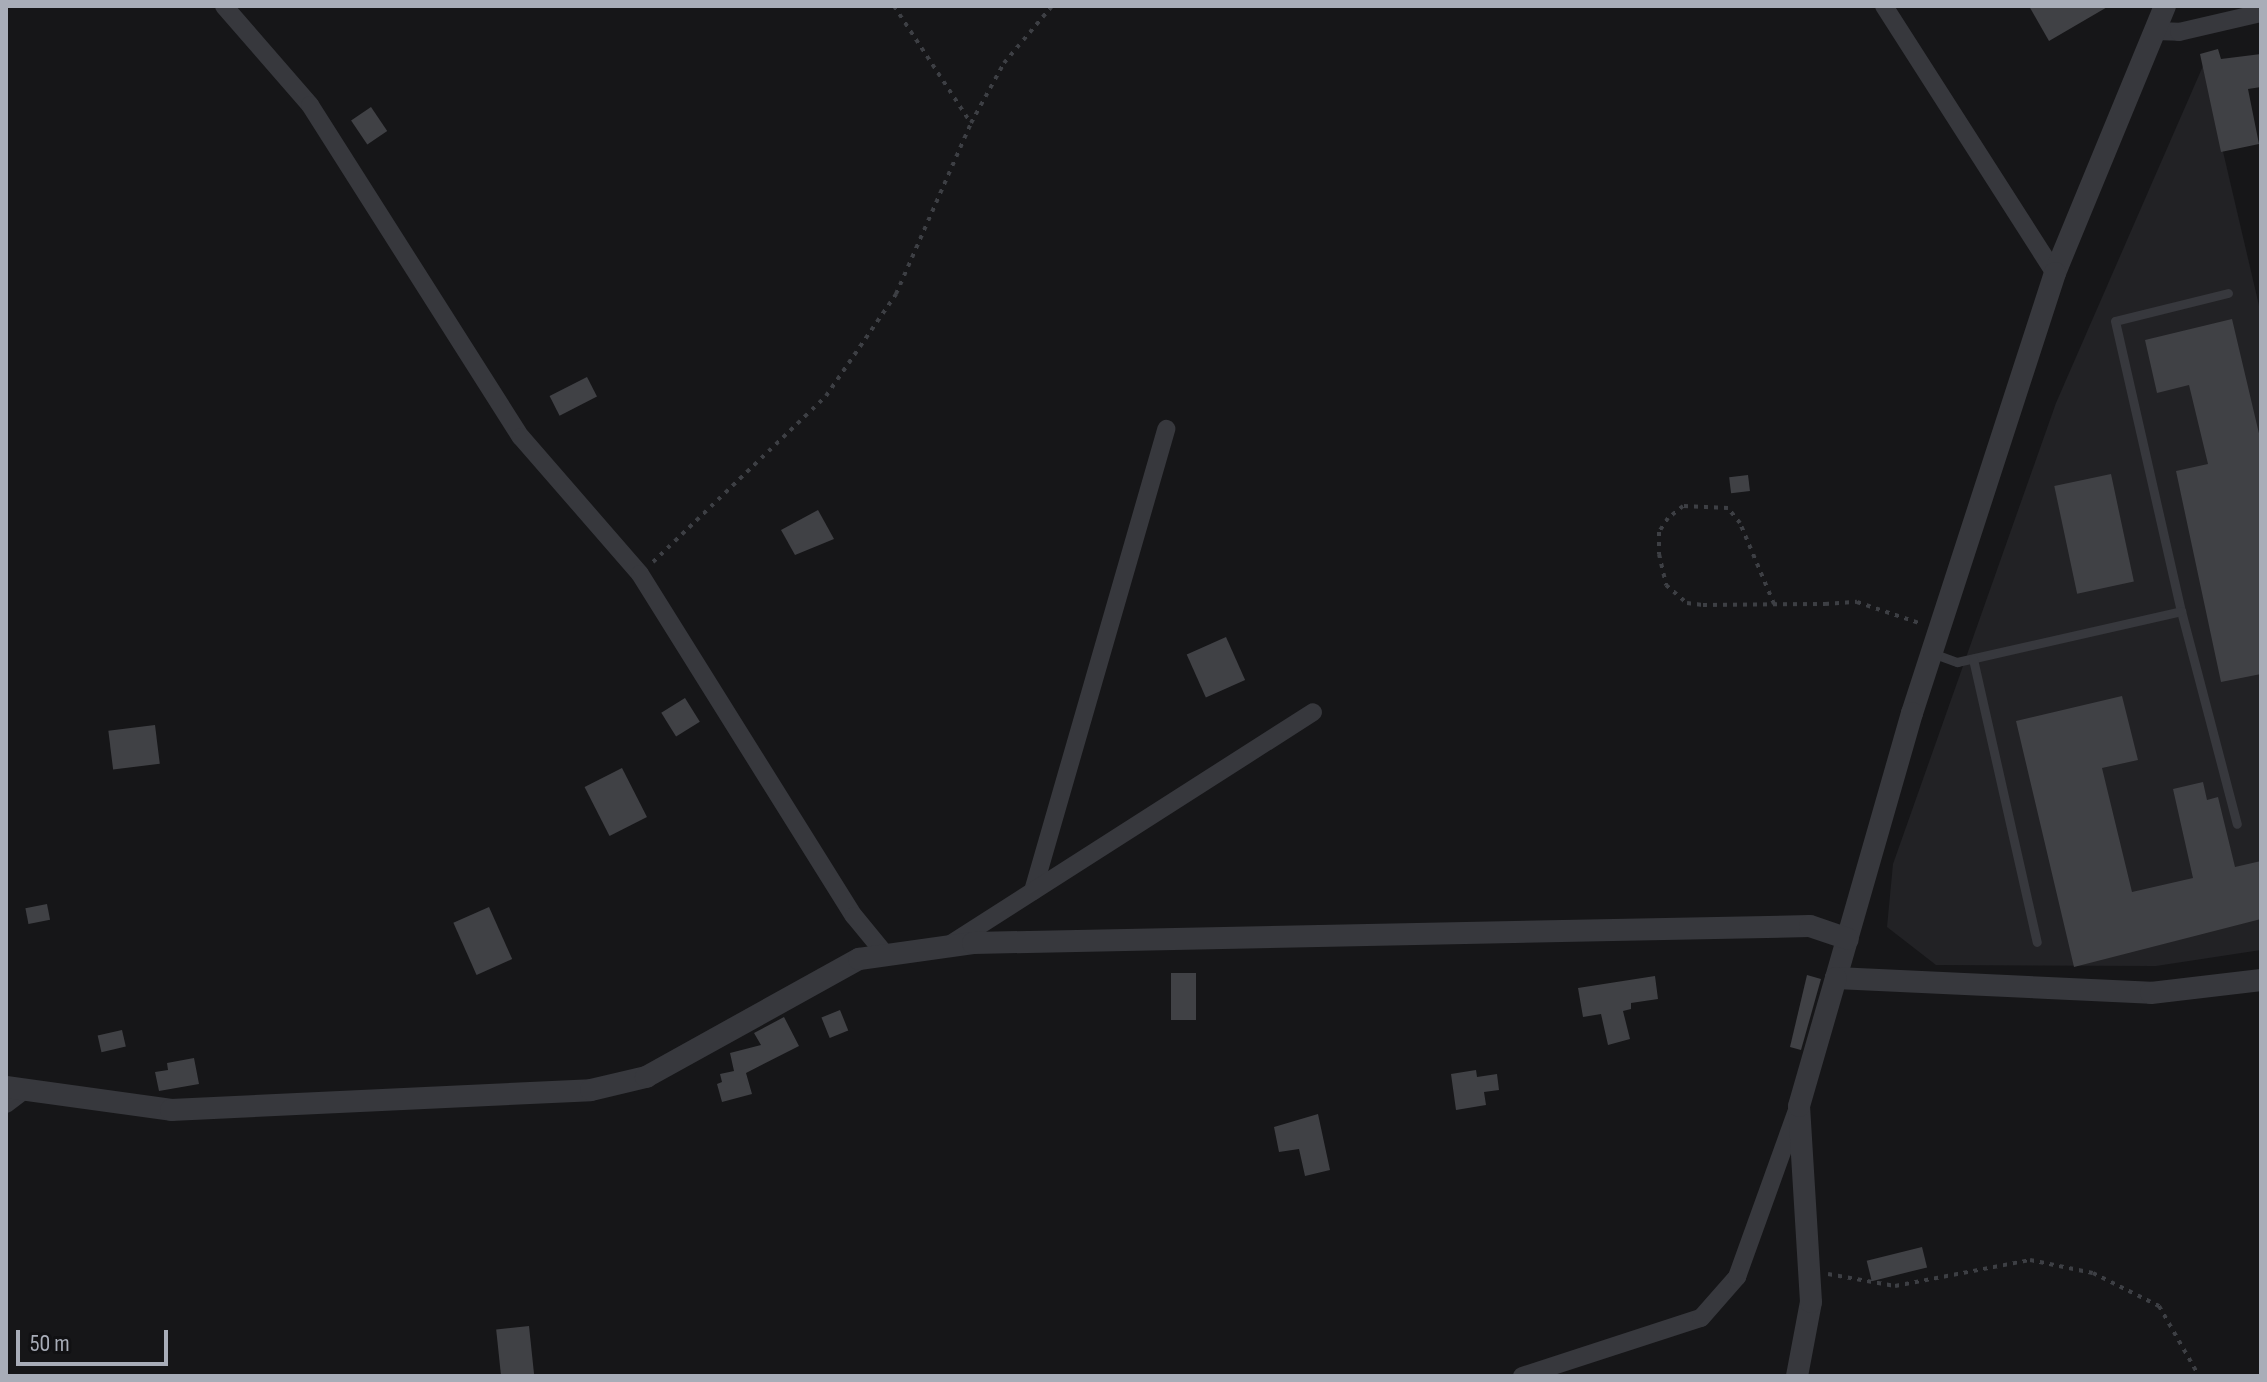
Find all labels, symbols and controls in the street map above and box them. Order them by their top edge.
scale bar [20,1314,172,1364]
text: 50 m [30,1329,70,1358]

